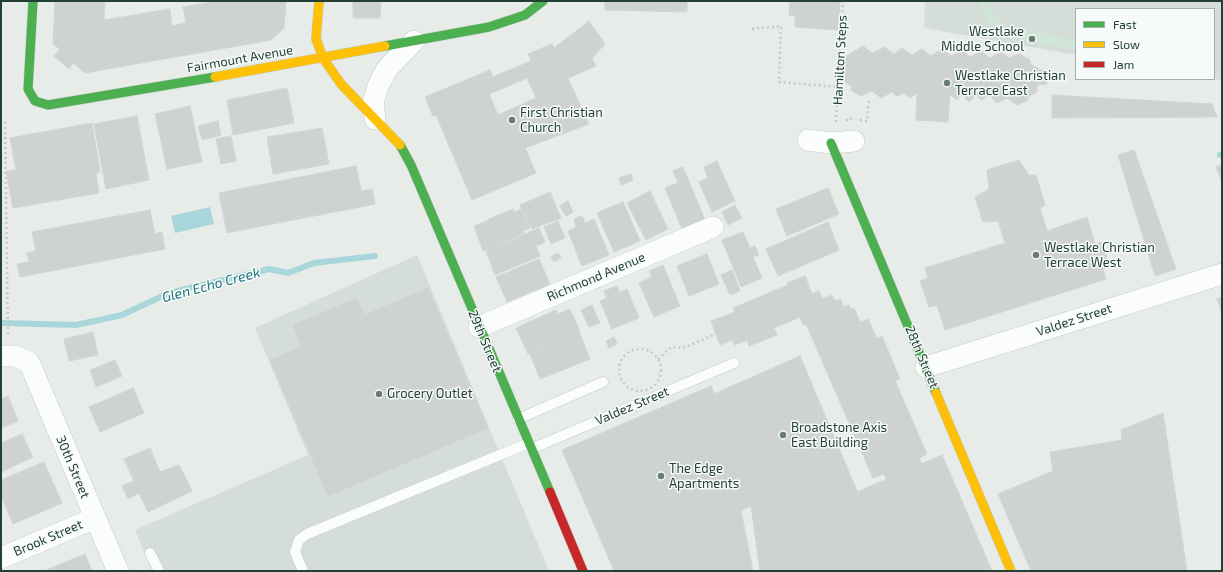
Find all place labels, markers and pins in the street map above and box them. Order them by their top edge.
place label: Westlake Middle School [941,24,1024,55]
marker: Westlake Middle School [1027,34,1037,44]
place label: Westlake Christian Terrace East [955,68,1066,99]
marker: Westlake Christian Terrace East [942,78,952,88]
place label: First Christian Church [520,105,603,136]
marker: First Christian Church [507,115,517,125]
place label: Westlake Christian Terrace West [1044,240,1155,271]
marker: Westlake Christian Terrace West [1031,250,1041,260]
place label: Grocery Outlet [387,386,473,402]
marker: Grocery Outlet [374,389,384,399]
place label: Broadstone Axis East Building [791,420,887,451]
marker: Broadstone Axis East Building [778,430,788,440]
place label: The Edge Apartments [669,461,739,492]
marker: The Edge Apartments [656,471,666,481]

